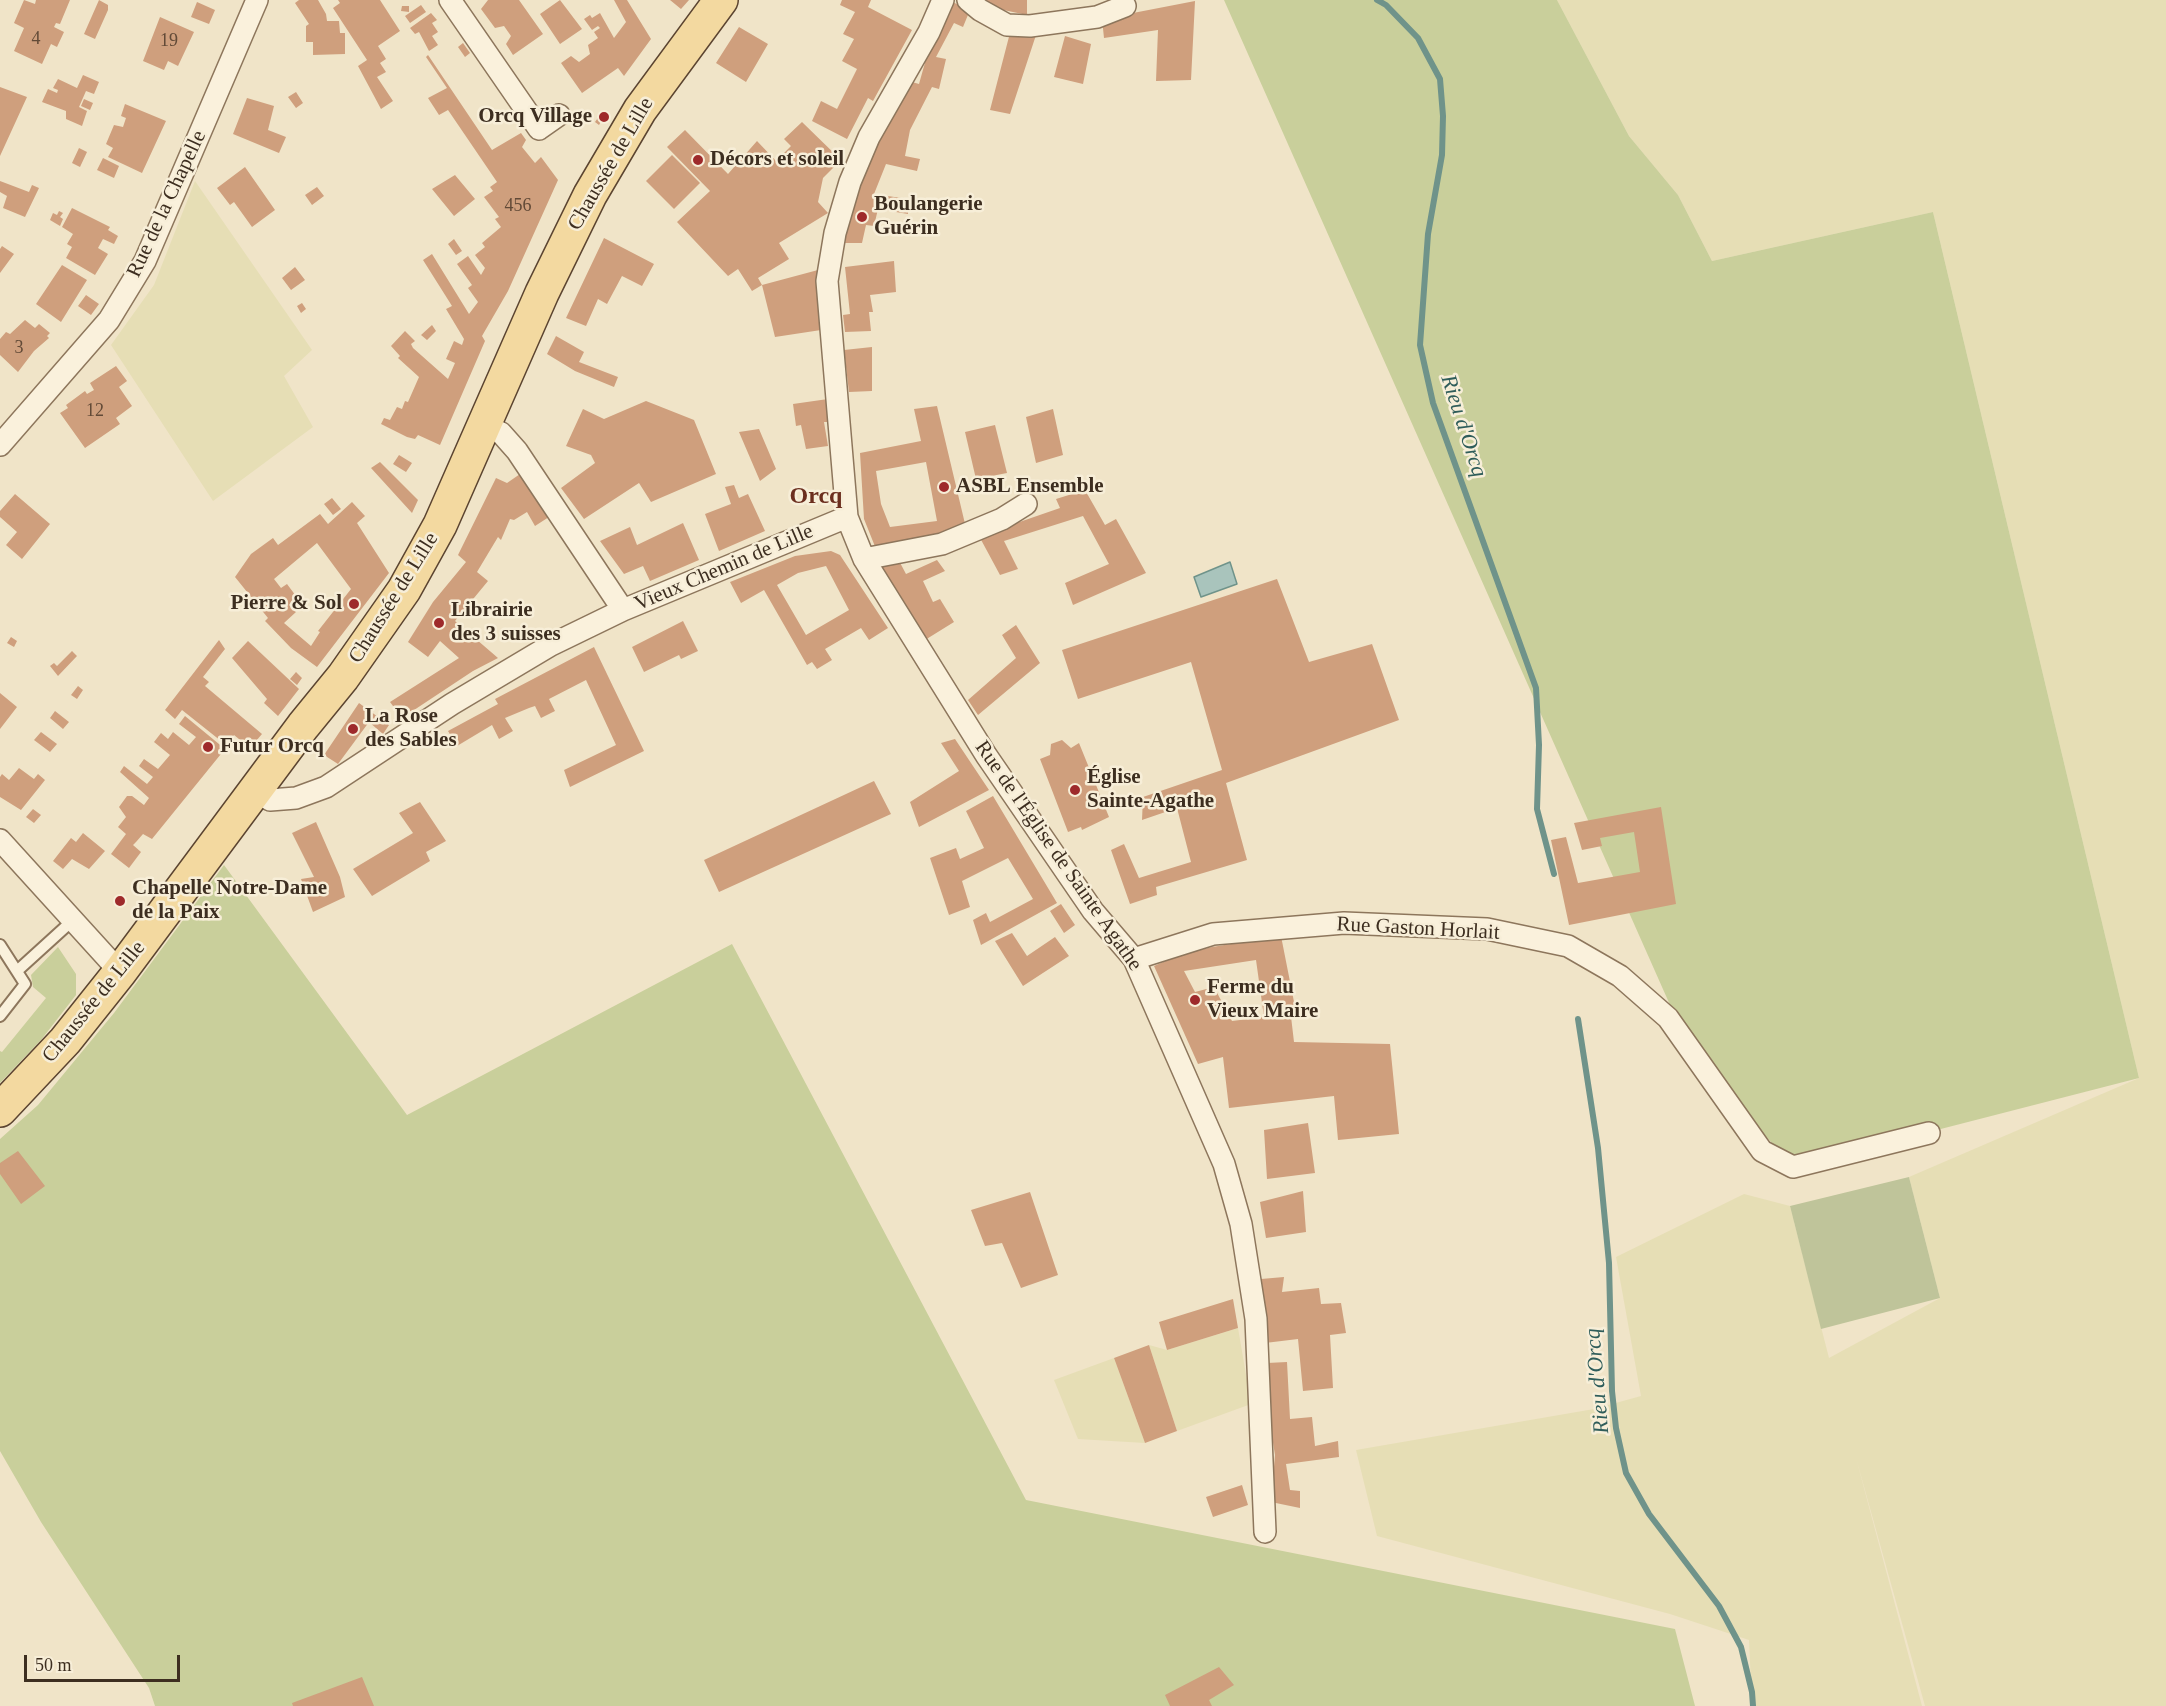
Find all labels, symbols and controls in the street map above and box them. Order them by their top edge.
house number: 4 [32,28,40,50]
house number: 19 [160,30,178,52]
street label: Chaussée de Lille [563,93,659,235]
place label: Orcq Village [478,104,592,130]
marker: Orcq Village [597,110,611,124]
street label: Rue de la Chapelle [122,127,212,281]
place label: Décors et soleil [710,147,844,173]
marker: Décors et soleil [691,153,705,167]
place label: Boulangerie Guérin [874,192,982,242]
house number: 456 [504,195,532,217]
marker: Boulangerie Guérin [855,210,869,224]
house number: 3 [14,337,24,359]
water label: Rieu d'Orcq [1434,372,1492,480]
house number: 12 [86,400,104,422]
place label: ASBL Ensemble [956,474,1104,500]
marker: ASBL Ensemble [937,480,951,494]
district label: Orcq [790,483,842,511]
street label: Vieux Chemin de Lille [631,519,817,617]
street label: Chaussée de Lille [344,528,444,668]
place label: Pierre & Sol [230,591,342,617]
marker: Pierre & Sol [347,597,361,611]
place label: Librairie des 3 suisses [451,598,561,648]
marker: Librairie des 3 suisses [432,616,446,630]
place label: La Rose des Sables [365,704,457,754]
marker: La Rose des Sables [346,722,360,736]
place label: Futur Orcq [220,734,324,760]
street label: Rue de l'Église de Sainte Agathe [969,736,1147,976]
marker: Futur Orcq [201,740,215,754]
place label: Église Sainte-Agathe [1087,765,1214,815]
marker: Église Sainte-Agathe [1068,783,1082,797]
place label: Chapelle Notre-Dame de la Paix [132,876,327,926]
marker: Chapelle Notre-Dame de la Paix [113,894,127,908]
street label: Rue Gaston Horlait [1336,912,1500,946]
street label: Chaussée de Lille [37,936,151,1068]
place label: Ferme du Vieux Maire [1207,975,1318,1025]
marker: Ferme du Vieux Maire [1188,993,1202,1007]
water label: Rieu d'Orcq [1580,1327,1616,1435]
scale bar [27,1643,183,1681]
text: 50 m [35,1655,72,1675]

